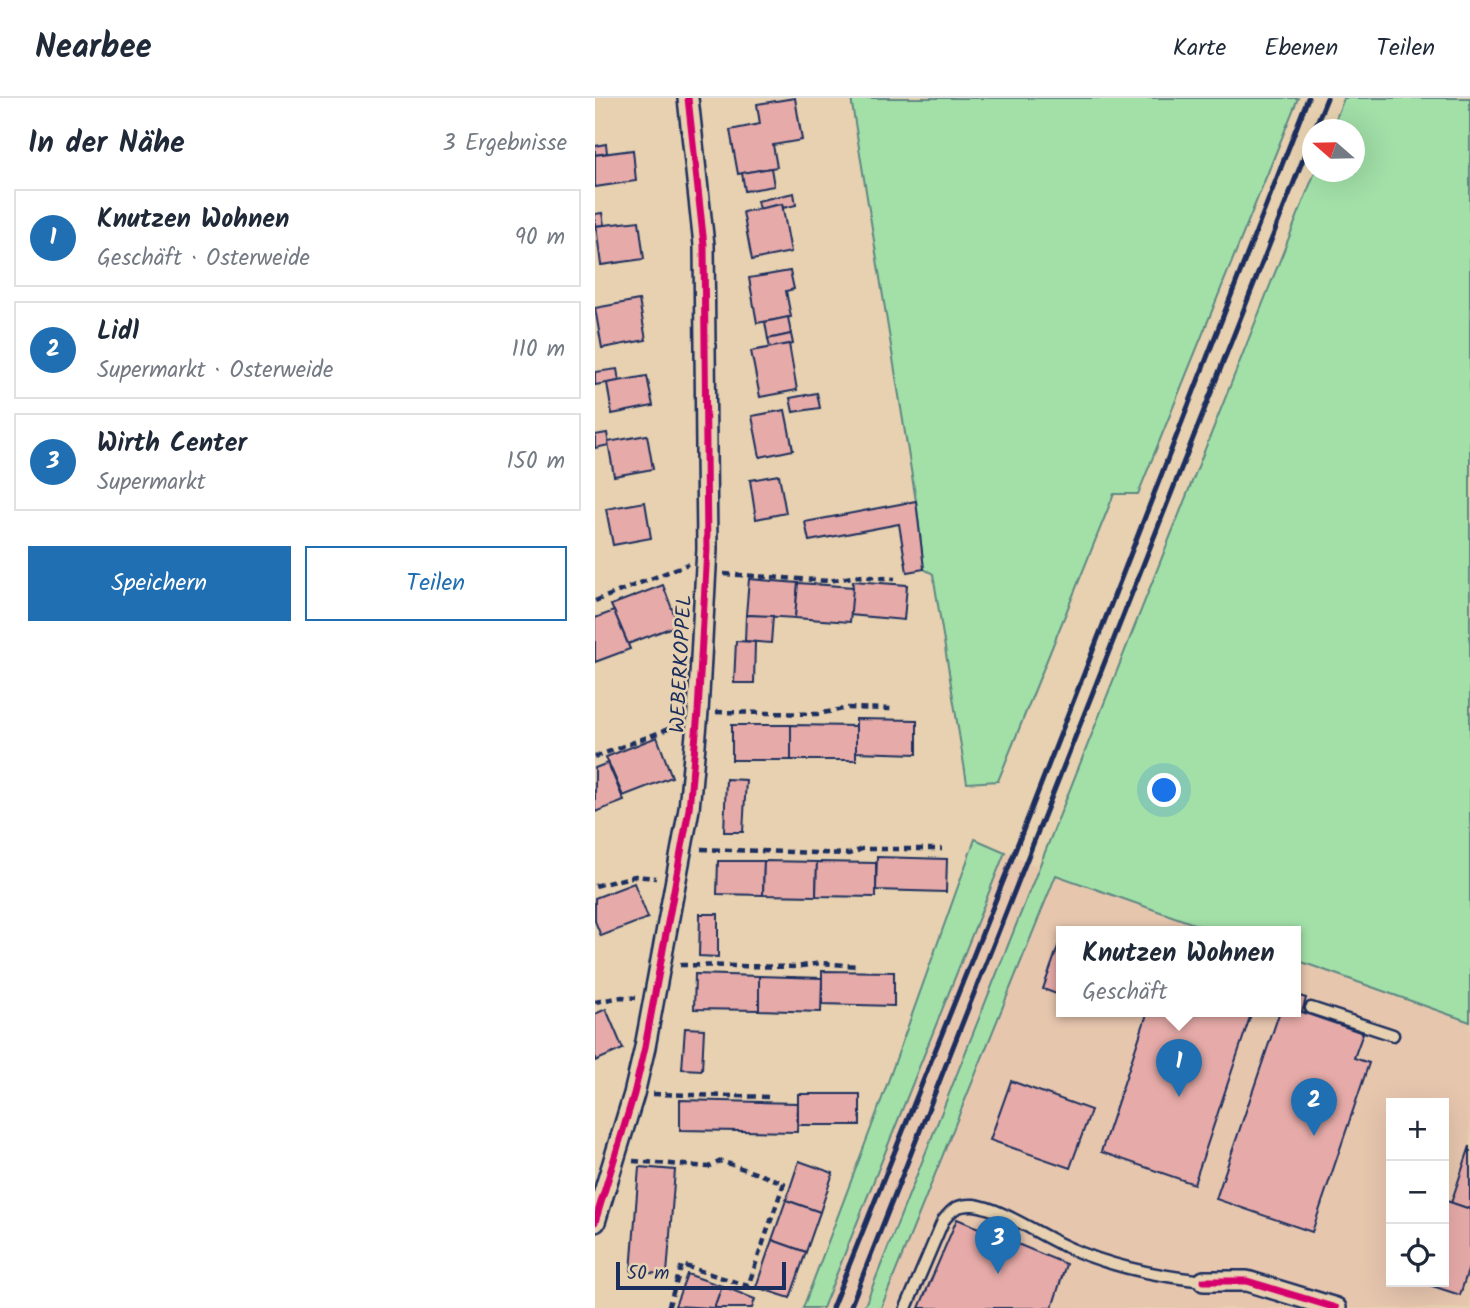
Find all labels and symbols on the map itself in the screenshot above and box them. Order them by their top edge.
north arrow [1302,119,1365,182]
street label: WEBERKOPPEL [662,594,702,734]
your location [1147,773,1181,807]
pin: 1 [1156,1039,1202,1097]
pin: 2 [1291,1078,1337,1136]
pin: 3 [975,1216,1021,1274]
scale bar [616,1259,786,1291]

